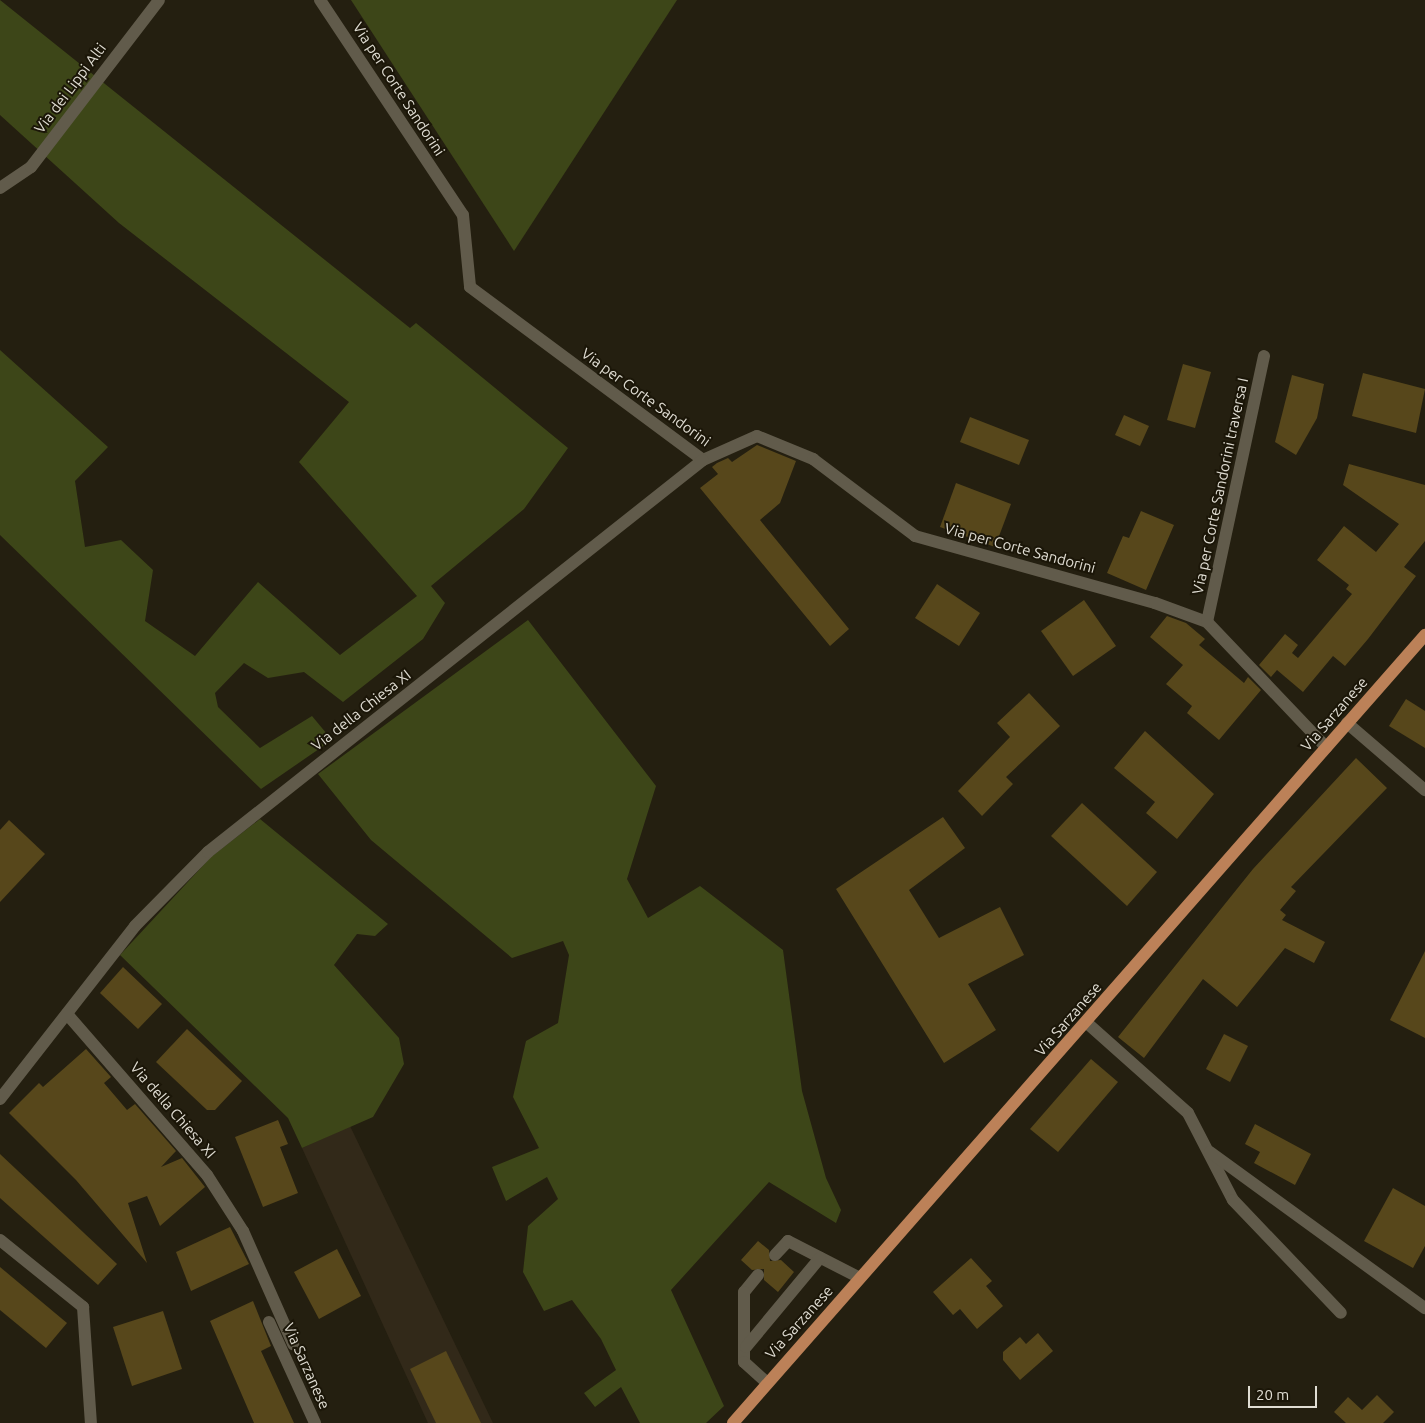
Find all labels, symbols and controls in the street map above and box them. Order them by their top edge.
street label: Via per Corte Sandorini [349,19,449,159]
street label: Via dei Lippi Alti [30,39,110,137]
street label: Via per Corte Sandorini [578,344,714,450]
street label: Via per Corte Sandorini traversa I [1188,376,1252,596]
street label: Via per Corte Sandorini [943,519,1097,577]
street label: Via della Chiesa XI [308,666,414,754]
street label: Via Sarzanese [1297,673,1371,755]
street label: Via Sarzanese [1031,978,1105,1060]
street label: Via della Chiesa XI [126,1058,220,1162]
street label: Via Sarzanese [761,1282,837,1362]
street label: Via Sarzanese [280,1320,334,1412]
scale bar [1250,1376,1319,1408]
text: 20 m [1256,1386,1289,1403]

